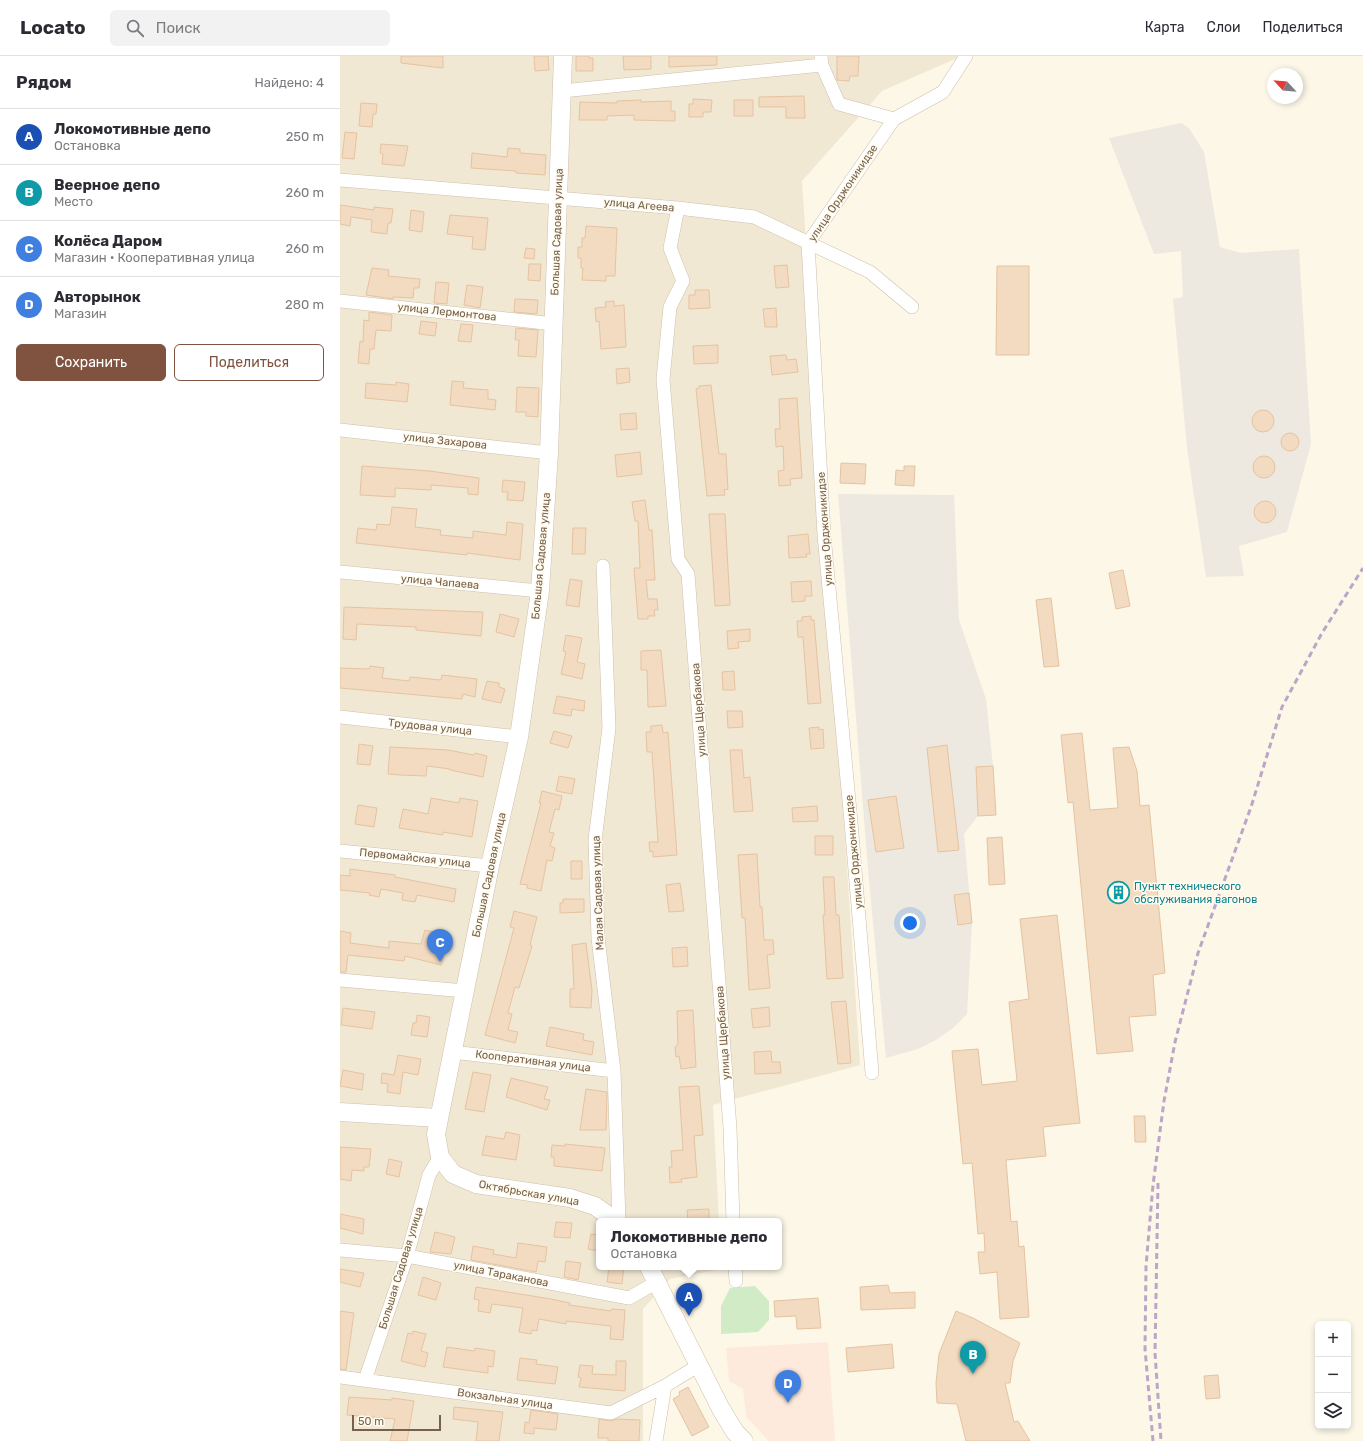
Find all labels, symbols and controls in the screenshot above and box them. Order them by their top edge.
search box [110,10,390,46]
text: Locato [20,16,86,39]
icon: search [124,17,146,39]
text: Поиск [156,19,200,37]
text: Карта [1145,19,1185,36]
text: Слои [1207,19,1241,36]
text: Поделиться [1263,19,1343,36]
north arrow [1267,68,1303,104]
text: Рядом [16,72,72,92]
text: Найдено: 4 [255,75,324,90]
text: Локомотивные депо [54,120,211,138]
text: A [24,129,34,144]
text: 250 m [286,129,324,144]
text: Остановка [54,138,121,153]
street label: улица Орджоникидзе [806,142,880,244]
street label: Большая Садовая улица [548,168,566,296]
text: Веерное депо [54,176,160,194]
text: B [24,185,34,200]
text: 260 m [286,185,324,200]
text: Место [54,194,93,209]
street label: улица Агеева [603,195,675,215]
text: Колёса Даром [54,232,162,250]
text: C [24,241,34,256]
text: 260 m [286,241,324,256]
text: Магазин · Кооперативная улица [54,250,255,265]
text: Авторынок [54,288,141,306]
text: D [24,297,34,312]
text: 280 m [285,297,324,312]
street label: улица Лермонтова [397,300,497,324]
text: Магазин [54,306,107,321]
button: Сохранить [16,344,166,381]
button: Поделиться [174,344,324,381]
street label: улица Захарова [402,430,488,452]
street label: улица Орджоникидзе [815,471,835,587]
street label: Большая Садовая улица [529,492,553,620]
street label: улица Чапаева [400,572,480,592]
street label: улица Щербакова [689,662,709,758]
street label: Трудовая улица [387,716,473,738]
street label: улица Орджоникидзе [843,794,865,910]
street label: Большая Садовая улица [469,811,509,939]
street label: Малая Садовая улица [589,835,607,951]
street label: Первомайская улица [359,846,471,870]
building icon: Пункт технического обслуживания вагонов [1106,879,1132,905]
place label: Пункт технического обслуживания вагонов [1134,880,1257,906]
your location [900,913,920,933]
pin: C [427,929,453,962]
street label: улица Щербакова [713,985,733,1081]
street label: Кооперативная улица [475,1047,591,1075]
street label: Октябрьская улица [478,1178,580,1208]
street label: Большая Садовая улица [376,1205,426,1331]
popup [596,1218,782,1270]
text: Локомотивные депо [611,1228,767,1246]
text: Остановка [611,1246,677,1261]
street label: улица Тараканова [452,1258,550,1290]
pin: A [676,1283,702,1316]
map controls [1315,1321,1351,1429]
button: + [1315,1321,1351,1357]
pin: B [960,1341,986,1374]
button: − [1315,1357,1351,1393]
pin: D [775,1370,801,1403]
street label: Вокзальная улица [456,1386,554,1412]
button: layers [1315,1393,1351,1429]
scale bar [352,1413,441,1432]
text: 50 m [358,1415,384,1428]

